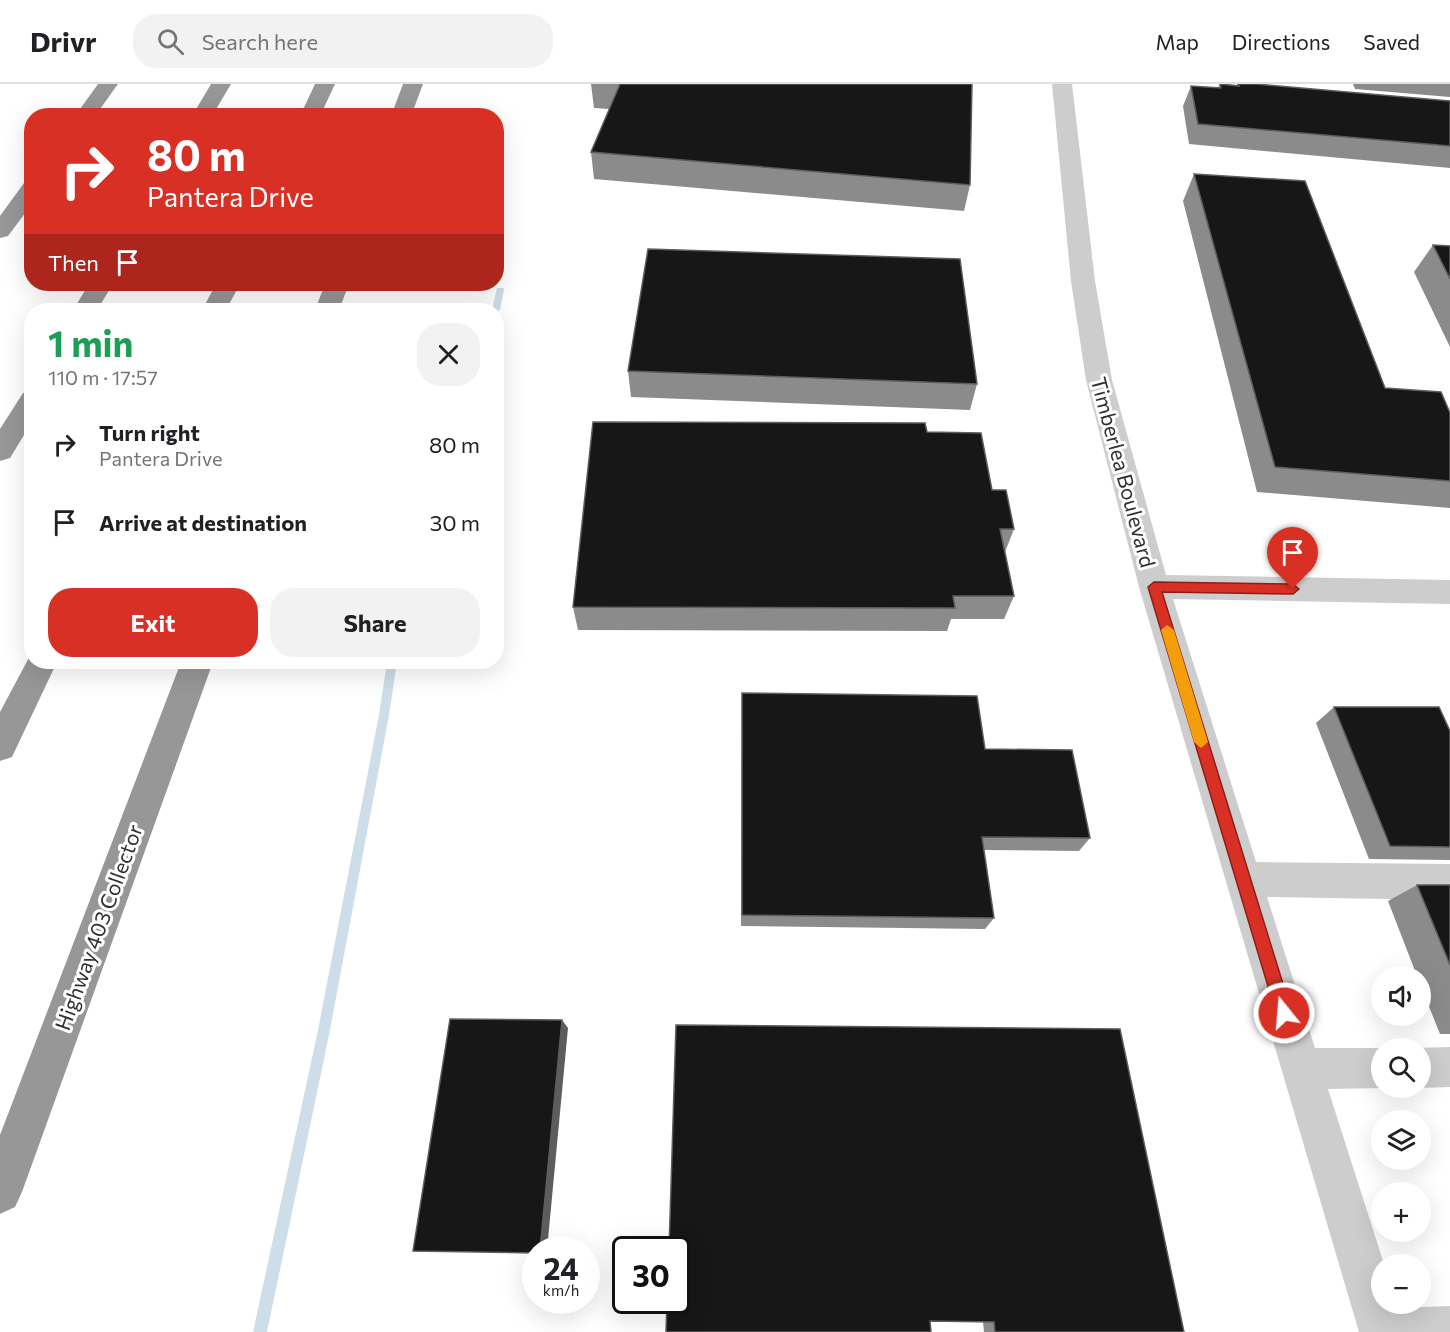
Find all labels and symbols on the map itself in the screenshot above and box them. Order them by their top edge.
street label: Timberlea Boulevard [1087,374,1161,570]
pin [1267,527,1318,589]
street label: Highway 403 Collector [49,821,147,1033]
position arrow [1252,981,1316,1045]
speed limit sign: 30 [612,1236,690,1314]

